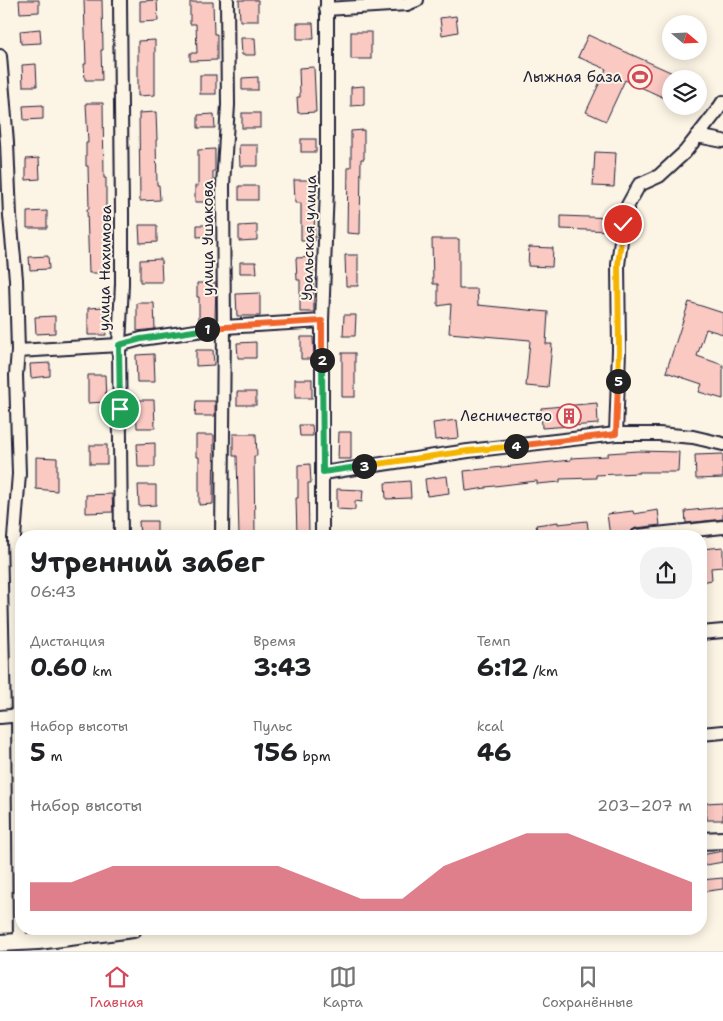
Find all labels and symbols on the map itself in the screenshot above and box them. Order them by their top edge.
north arrow [662,15,708,60]
sports icon: Лыжная база [627,64,653,90]
place label: Лыжная база [523,67,623,87]
street label: Уральская улица [297,174,321,301]
street label: улица Ушакова [198,179,218,296]
pin [602,203,644,245]
street label: улица Нахимова [94,204,116,331]
pin: 1 [194,316,220,342]
pin: 2 [310,348,334,372]
pin: 5 [606,368,630,394]
pin [99,388,141,430]
building icon: Лесничество [556,403,582,429]
place label: Лесничество [460,406,552,426]
pin: 4 [504,434,528,458]
pin: 3 [352,454,376,478]

